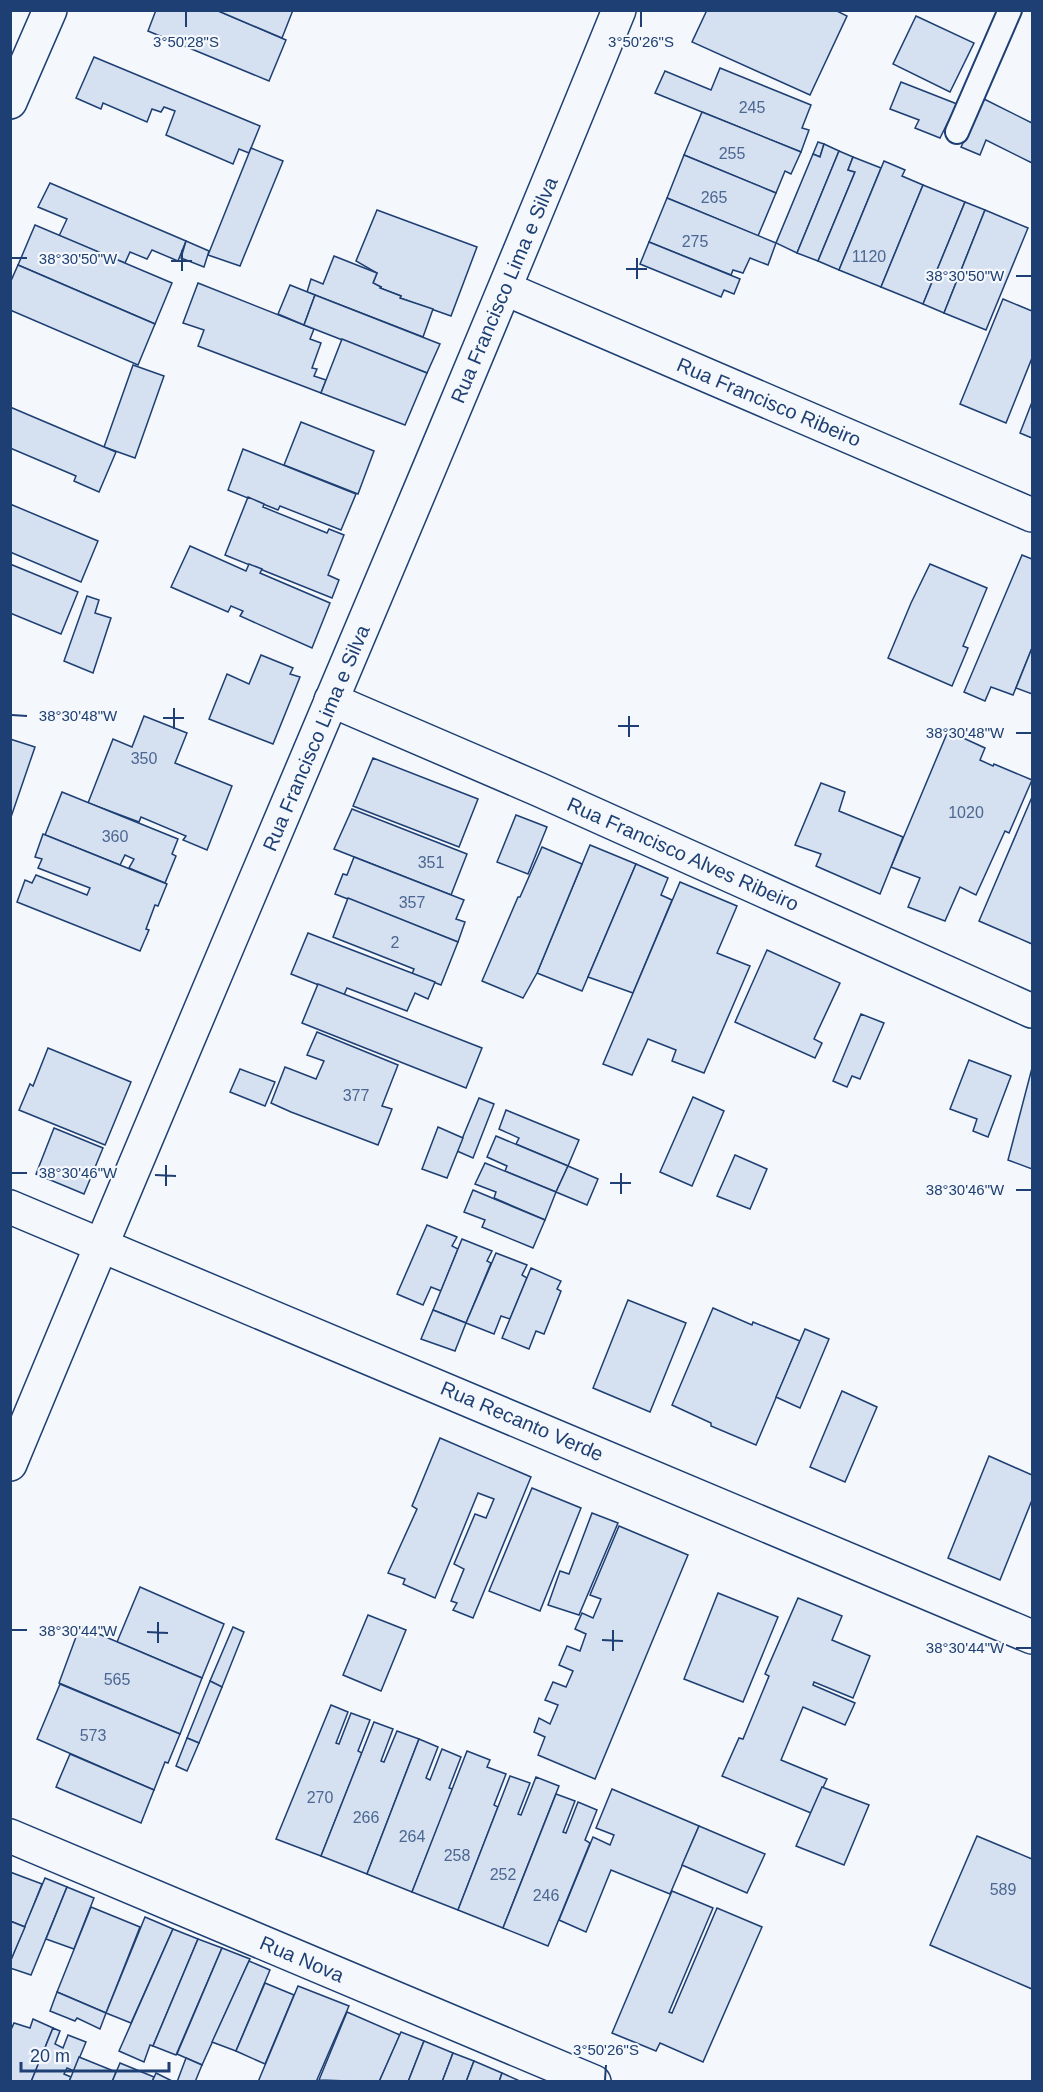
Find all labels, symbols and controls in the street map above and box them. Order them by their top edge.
text: 3°50'28"S [153,33,219,50]
text: 3°50'26"S [608,33,674,50]
house number: 245 [739,99,765,116]
house number: 255 [719,145,745,162]
street label: Rua Francisco Lima e Silva [446,173,562,406]
house number: 265 [701,189,727,206]
house number: 275 [682,233,708,250]
house number: 1120 [852,248,886,265]
text: 38°30'50"W [39,250,118,267]
text: 38°30'50"W [926,267,1005,284]
street label: Rua Francisco Ribeiro [674,353,864,451]
street label: Rua Francisco Lima e Silva [258,621,374,854]
text: 38°30'48"W [39,707,118,724]
text: 38°30'48"W [926,724,1005,741]
house number: 350 [131,750,157,767]
street label: Rua Francisco Alves Ribeiro [564,793,802,915]
house number: 1020 [948,804,984,821]
house number: 360 [102,828,128,845]
house number: 351 [418,854,444,871]
house number: 357 [399,894,425,911]
house number: 2 [391,934,400,951]
house number: 377 [343,1087,369,1104]
text: 38°30'46"W [39,1164,118,1181]
text: 38°30'46"W [926,1181,1005,1198]
street label: Rua Recanto Verde [437,1377,607,1465]
text: 38°30'44"W [39,1622,118,1639]
text: 38°30'44"W [926,1639,1005,1656]
house number: 565 [104,1671,130,1688]
house number: 573 [80,1727,106,1744]
house number: 270 [307,1789,333,1806]
house number: 266 [353,1809,379,1826]
house number: 264 [399,1828,425,1845]
house number: 258 [444,1847,470,1864]
house number: 252 [490,1866,516,1883]
house number: 589 [990,1881,1016,1898]
house number: 246 [533,1887,559,1904]
street label: Rua Nova [257,1931,348,1987]
scale bar [21,2035,170,2073]
text: 3°50'26"S [573,2041,639,2058]
text: 20 m [30,2046,70,2066]

